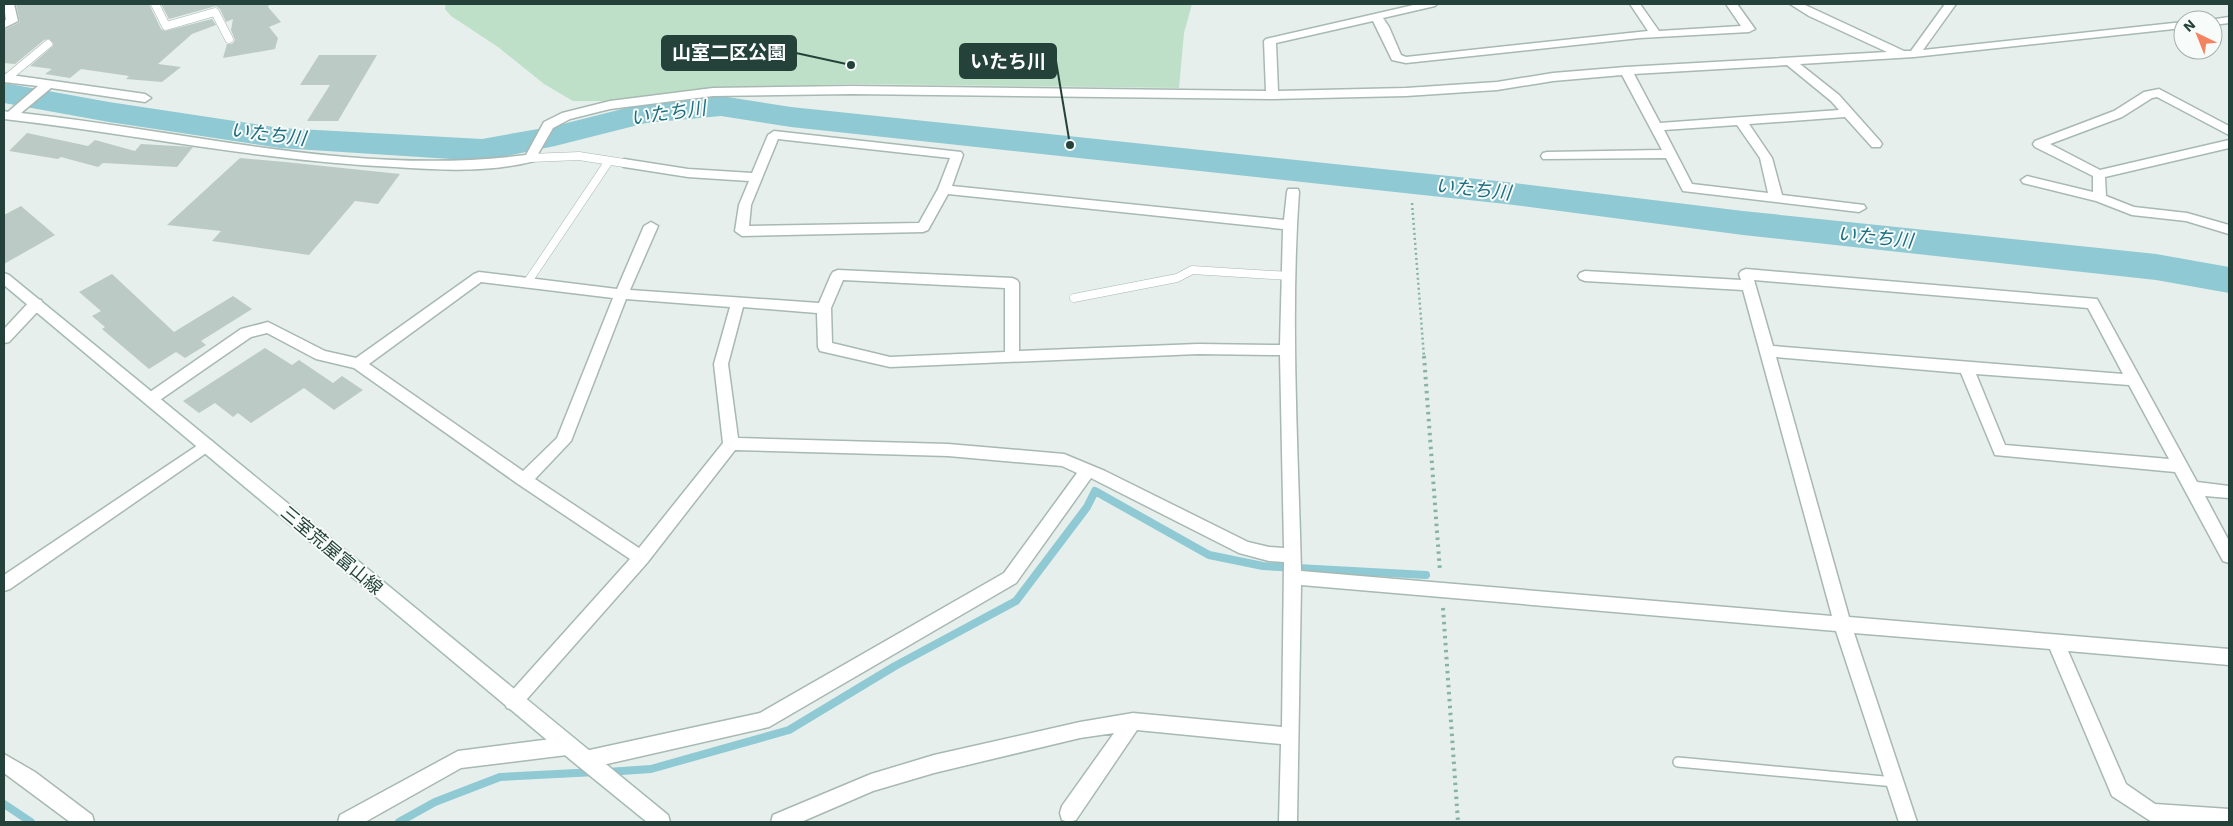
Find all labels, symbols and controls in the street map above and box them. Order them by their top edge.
north arrow [2173,10,2223,60]
text: N [2180,16,2198,35]
callout: 山室二区公園 [662,36,796,70]
text: 山室二区公園 [672,41,786,64]
callout: いたち川 [960,44,1056,78]
text: いたち川 [970,50,1046,73]
water label: いたち川 [629,96,709,130]
water label: いたち川 [229,118,309,150]
water label: いたち川 [1434,174,1514,205]
water label: いたち川 [1836,222,1916,253]
street label: 三室荒屋富山線 [277,501,387,599]

